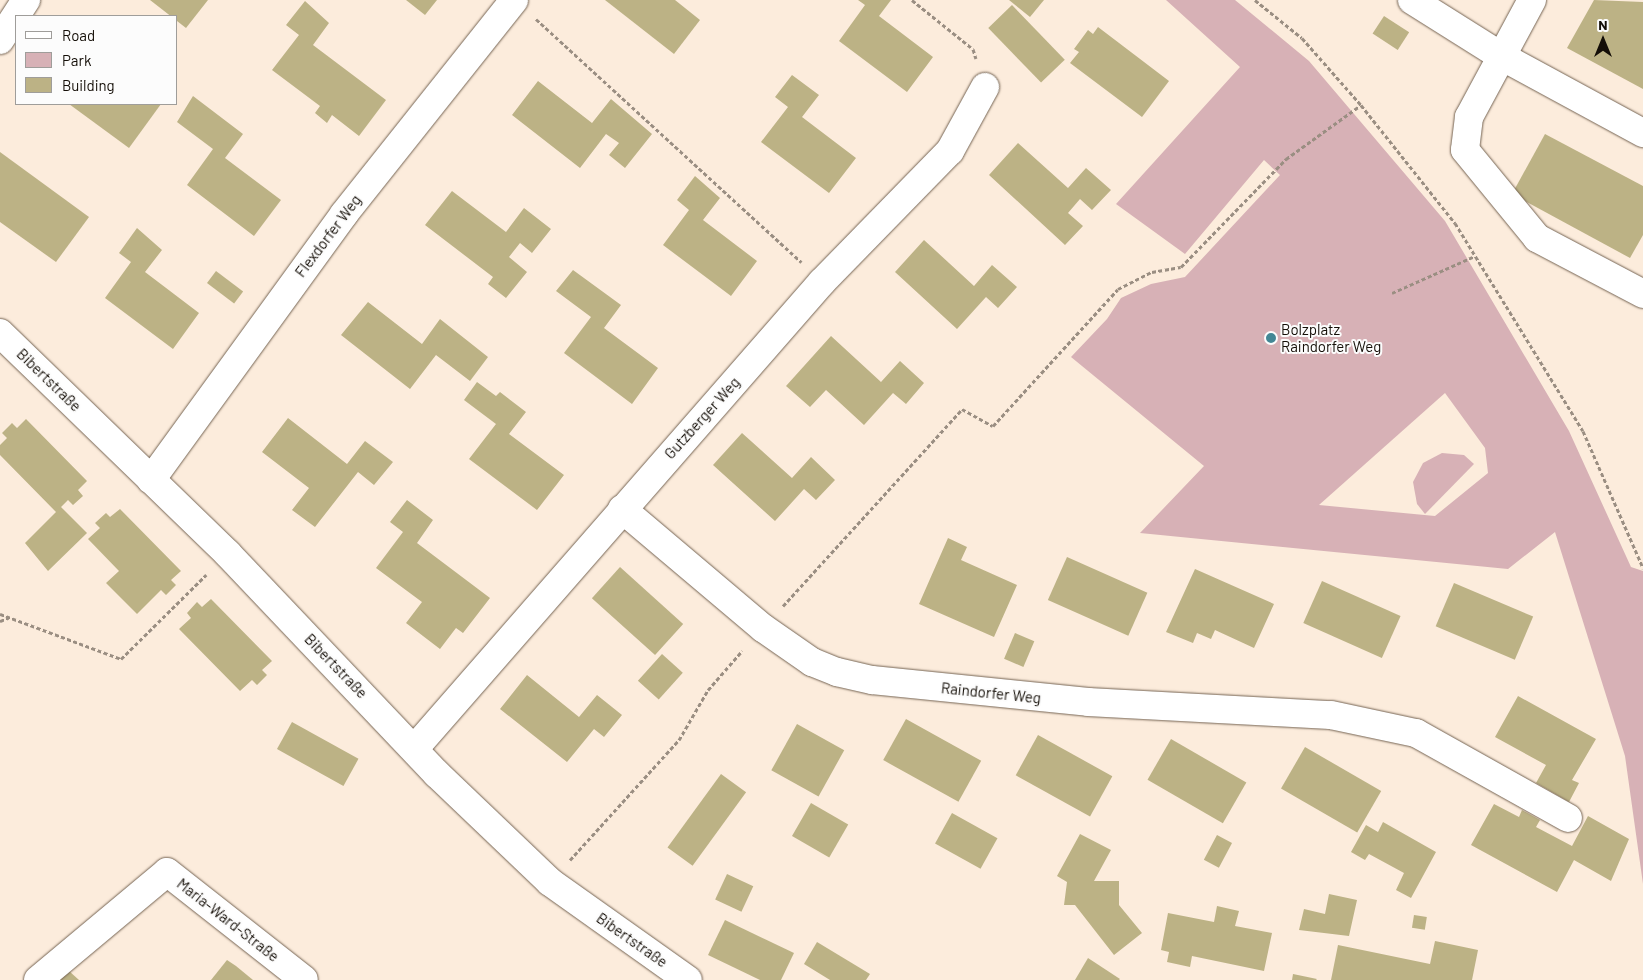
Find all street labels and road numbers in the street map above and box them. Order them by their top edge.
street label: Flexdorfer Weg [291,191,365,281]
street label: Bibertstraße [13,345,85,415]
street label: Gutzberger Weg [661,373,743,463]
street label: Bibertstraße [301,630,371,702]
street label: Raindorfer Weg [940,679,1042,707]
street label: Maria-Ward-Straße [173,875,283,965]
street label: Bibertstraße [593,909,671,971]

